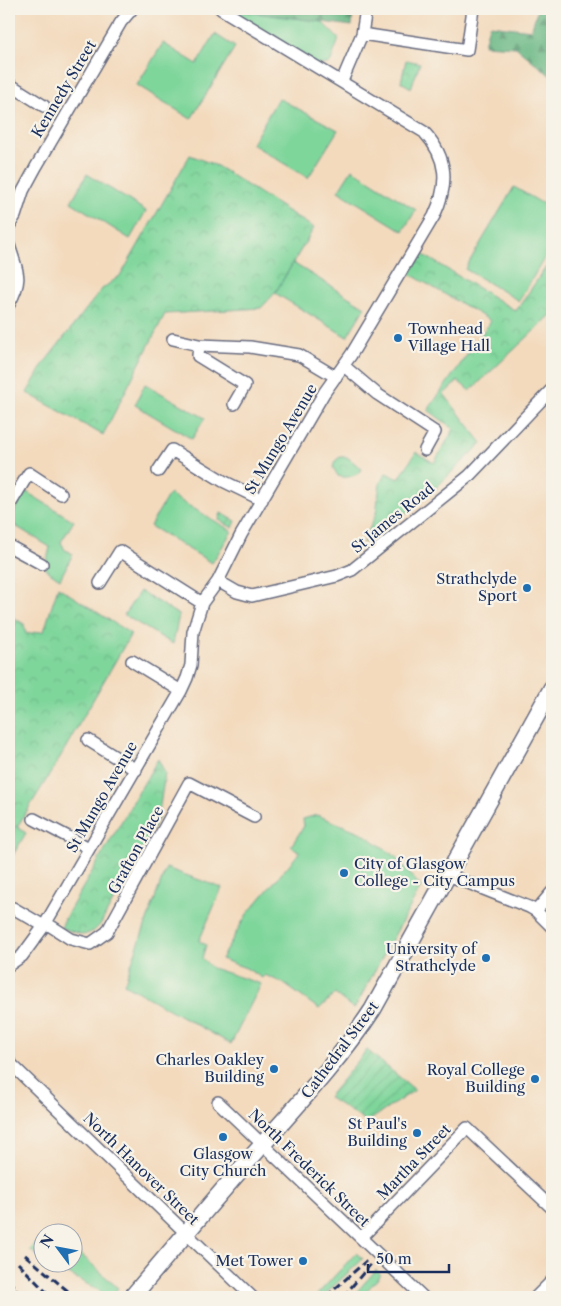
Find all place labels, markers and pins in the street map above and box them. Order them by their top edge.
place label: Townhead Village Hall [407,319,491,355]
marker: Townhead Village Hall [392,332,404,344]
place label: Strathclyde Sport [436,569,518,605]
marker: Strathclyde Sport [521,582,533,594]
place label: City of Glasgow College - City Campus [354,854,515,890]
marker: City of Glasgow College - City Campus [338,867,350,879]
place label: University of Strathclyde [386,939,478,975]
marker: University of Strathclyde [480,952,492,964]
place label: Charles Oakley Building [155,1050,265,1086]
place label: Royal College Building [427,1060,525,1096]
marker: Charles Oakley Building [268,1063,280,1075]
marker: Royal College Building [529,1073,541,1085]
place label: St Paul's Building [347,1114,407,1150]
marker: St Paul's Building [411,1127,423,1139]
marker: Glasgow City Church [217,1131,229,1143]
place label: Glasgow City Church [180,1144,267,1180]
place label: Met Tower [216,1251,294,1270]
marker: Met Tower [297,1255,309,1267]

